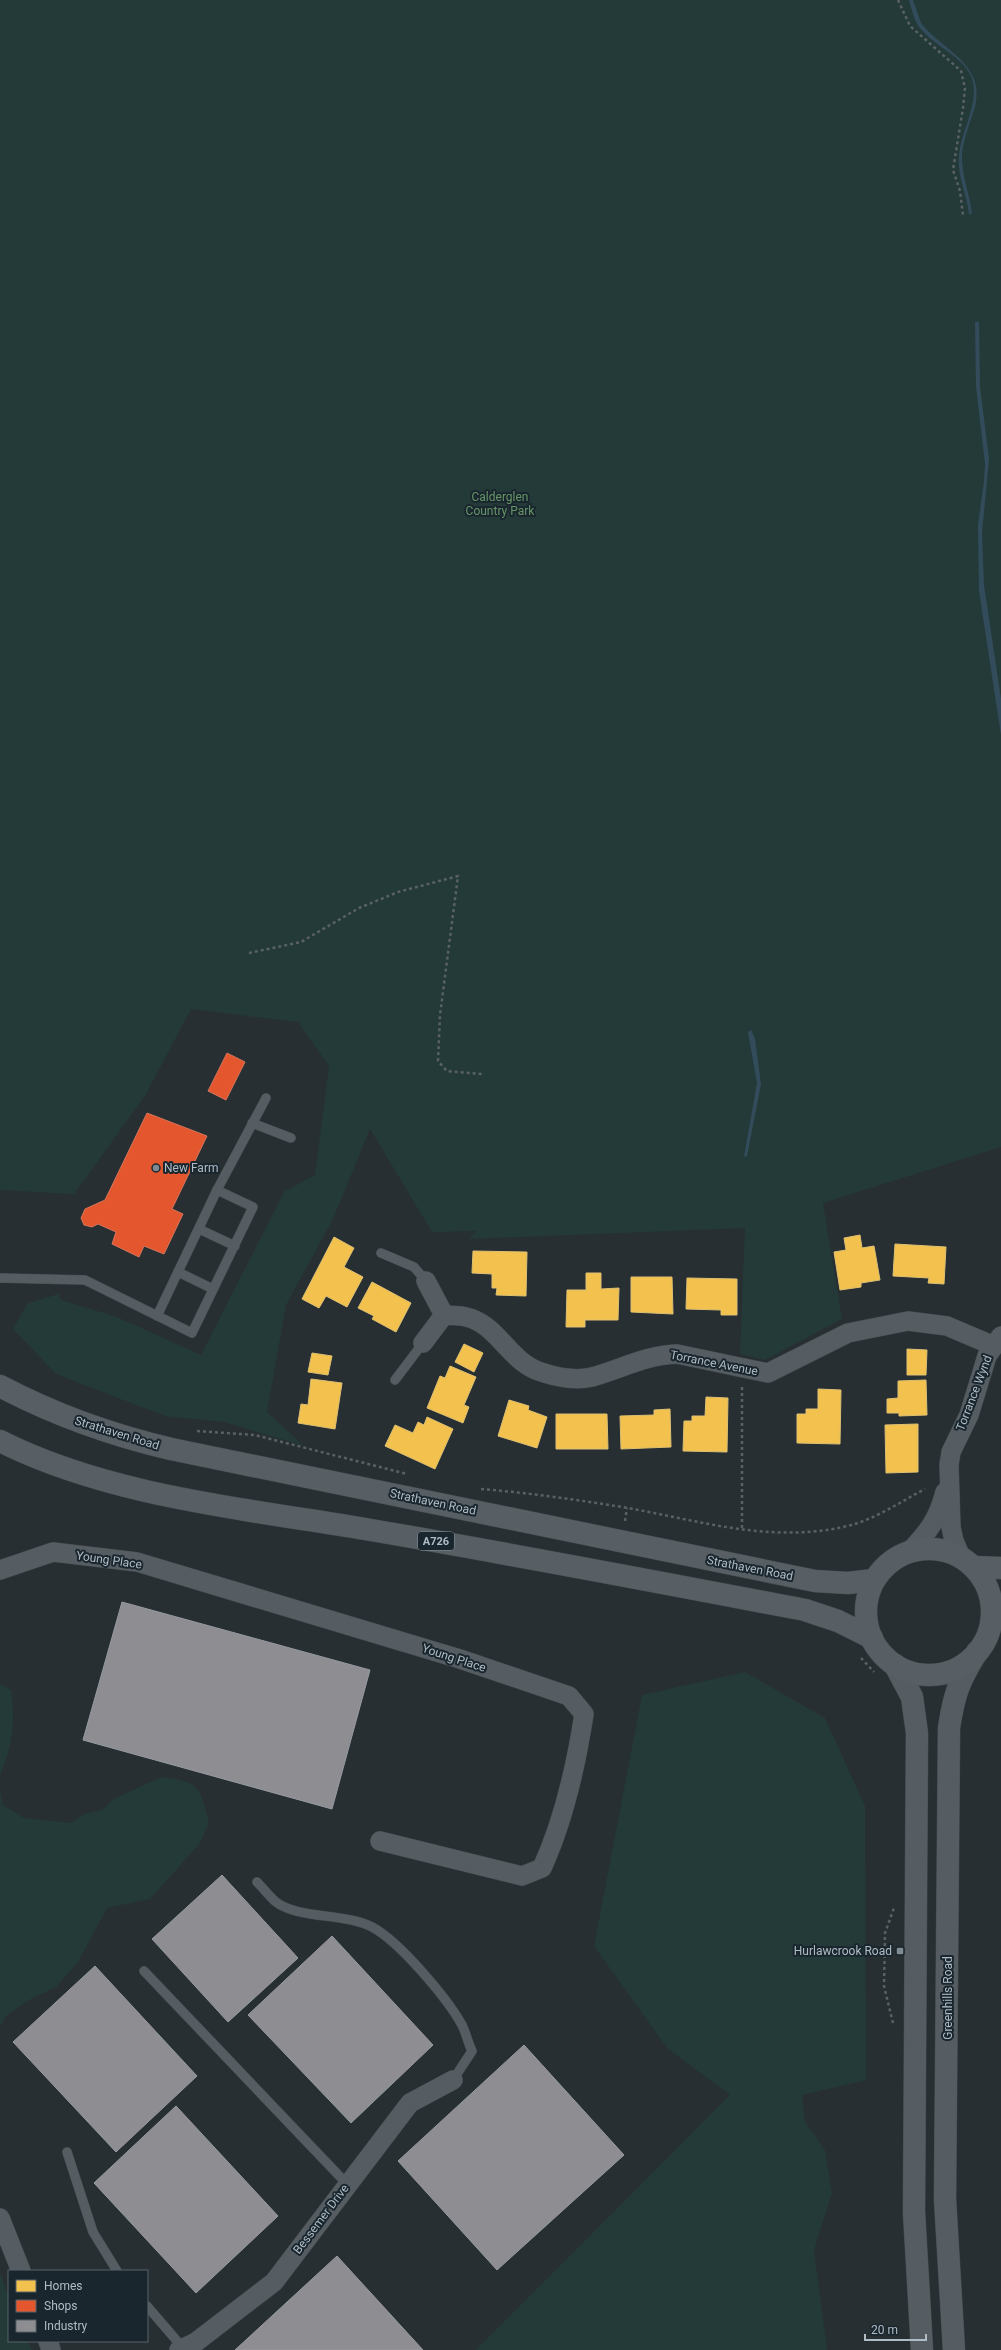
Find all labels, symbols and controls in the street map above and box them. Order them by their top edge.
park label: Calderglen Country Park [466,490,535,518]
place label: New Farm [164,1161,218,1175]
marker: New Farm [151,1163,161,1173]
street label: Torrance Avenue [669,1348,759,1378]
street label: Torrance Wynd [953,1353,995,1433]
street label: Strathaven Road [73,1413,161,1453]
street label: Strathaven Road [389,1486,477,1518]
road number: A726 [418,1532,454,1550]
street label: Young Place [75,1548,143,1572]
street label: Strathaven Road [706,1553,794,1583]
street label: Young Place [420,1641,488,1675]
place label: Hurlawcrook Road [794,1944,892,1958]
marker: Hurlawcrook Road [895,1946,905,1956]
street label: Greenhills Road [941,1956,955,2040]
street label: Bessemer Drive [290,2181,352,2257]
legend [8,2270,148,2342]
text: Homes [44,2279,82,2293]
text: Shops [44,2299,78,2313]
scale bar [865,2316,926,2342]
text: Industry [44,2319,88,2333]
text: 20 m [871,2323,898,2337]

